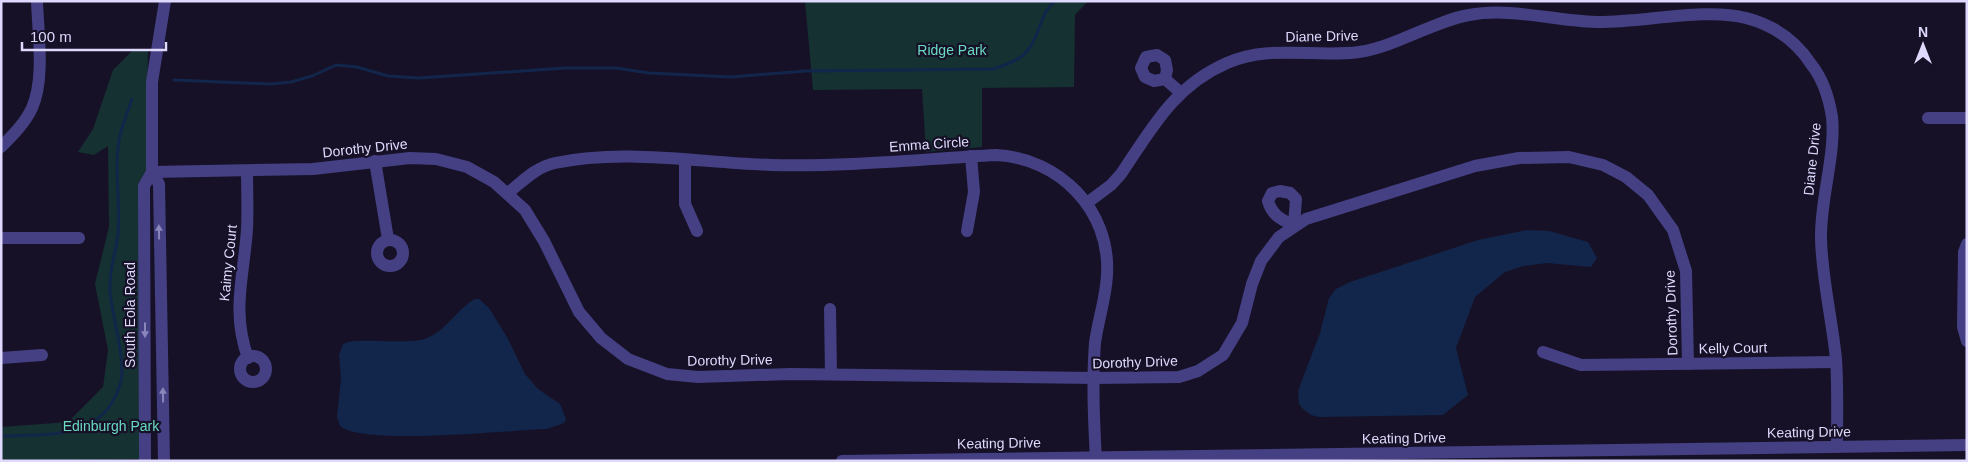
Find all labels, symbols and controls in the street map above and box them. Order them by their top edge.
scale bar [22,20,166,52]
north arrow [1898,20,1948,70]
text: N [1918,24,1928,40]
street label: Diane Drive [1285,27,1359,45]
text: 100 m [30,28,72,45]
park label: Ridge Park [917,42,988,58]
street label: Diane Drive [1800,122,1824,196]
street label: Emma Circle [888,133,970,155]
street label: Dorothy Drive [322,136,409,160]
one-way arrow [155,224,163,240]
street label: Kaimy Court [216,224,240,302]
street label: South Eola Road [122,262,138,368]
street label: Dorothy Drive [1662,270,1680,356]
one-way arrow [141,322,149,338]
street label: Kelly Court [1699,339,1767,357]
street label: Dorothy Drive [687,351,773,369]
street label: Dorothy Drive [1092,353,1178,371]
one-way arrow [159,386,167,402]
park label: Edinburgh Park [63,418,160,434]
street label: Keating Drive [1767,423,1851,441]
street label: Keating Drive [1362,429,1446,447]
street label: Keating Drive [957,434,1041,452]

